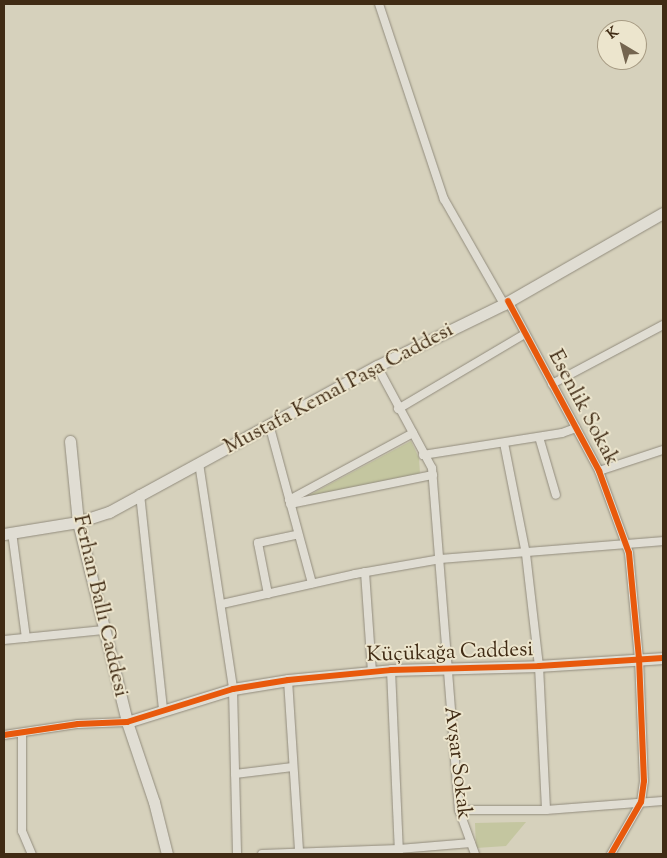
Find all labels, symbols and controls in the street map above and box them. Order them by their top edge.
north arrow [597,20,647,70]
text: K [604,23,624,45]
street label: Mustafa Kemal Paşa Caddesi [220,318,458,460]
street label: Esenlik Sokak [542,346,624,470]
street label: Ferhan Ballı Caddesi [67,512,133,700]
street label: Küçükağa Caddesi [366,637,534,669]
street label: Avşar Sokak [438,705,476,821]

